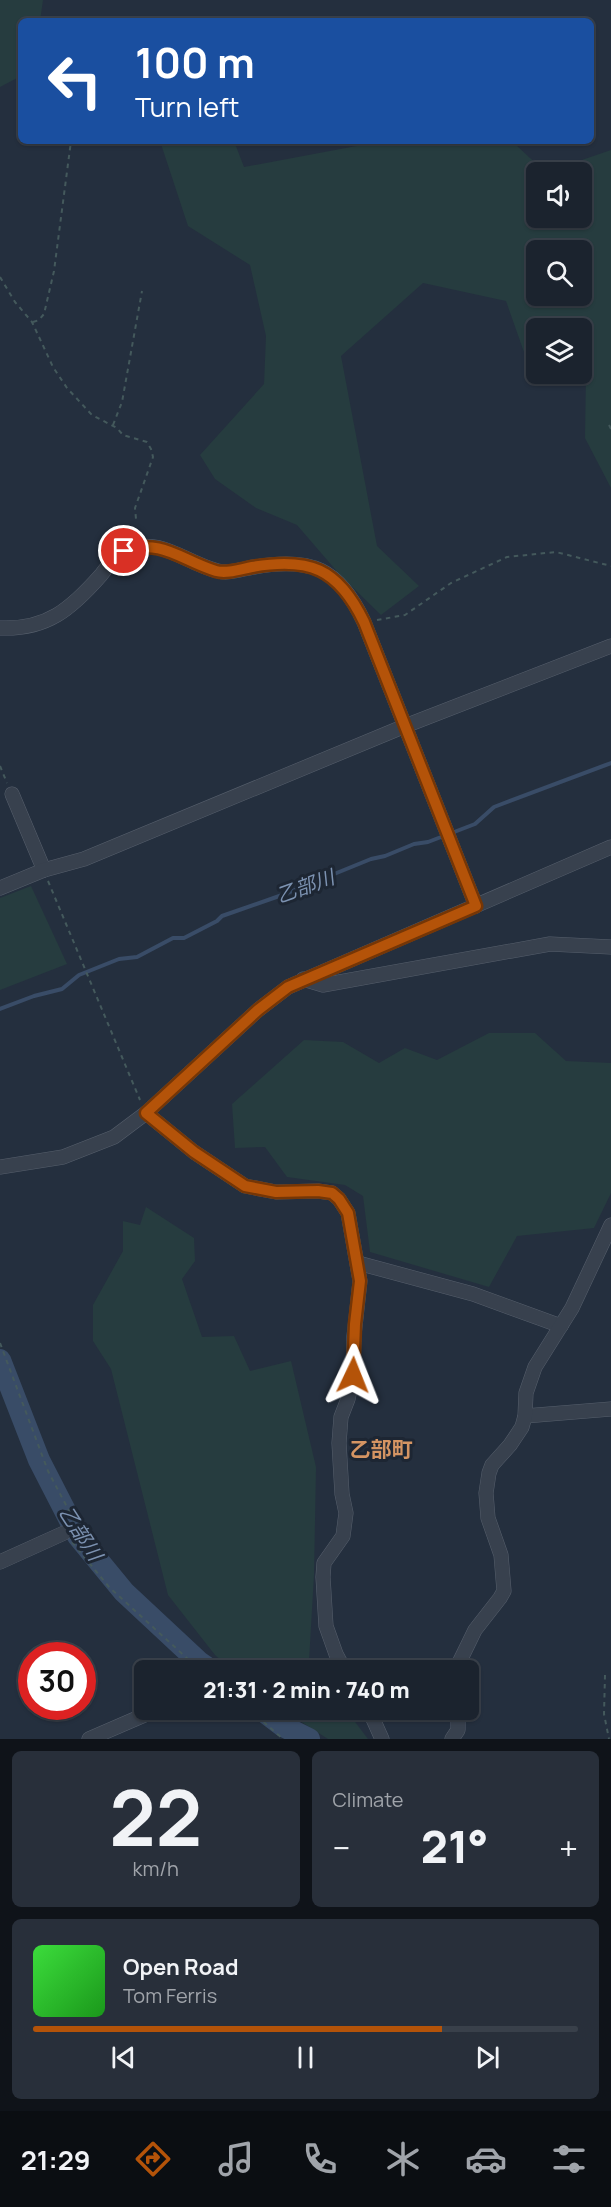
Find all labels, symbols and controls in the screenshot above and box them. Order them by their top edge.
text: 100 m [135,33,255,91]
icon: left [36,42,114,120]
text: Turn left [135,88,239,125]
map controls [526,162,592,384]
button: sound [526,162,592,228]
button: search [526,240,592,306]
button: layers [526,318,592,384]
pin [98,525,149,576]
icon: arrive [107,534,140,567]
water label: 乙部川 [272,862,340,909]
position arrow [321,1343,385,1407]
district label: 乙部町 [350,1435,413,1463]
water label: 乙部川 [53,1500,110,1567]
speed limit sign: 30 [18,1642,96,1720]
text: 21:31 · 2 min · 740 m [203,1675,410,1705]
text: 22 [109,1763,202,1869]
text: Climate [333,1786,404,1813]
text: 21° [421,1815,489,1877]
text: − [333,1825,350,1870]
text: + [559,1825,578,1870]
text: km/h [132,1855,179,1882]
text: Open Road [123,1952,238,1982]
text: Tom Ferris [123,1982,217,2009]
icon: previous [107,2041,140,2074]
icon: pause [289,2041,322,2074]
icon: next [471,2041,504,2074]
icon: directions [132,2138,174,2180]
icon: music [215,2138,257,2180]
icon: phone [299,2138,341,2180]
icon: climate [382,2138,424,2180]
icon: car [465,2138,507,2180]
icon: filters [548,2138,590,2180]
text: 21:29 [21,2141,91,2178]

